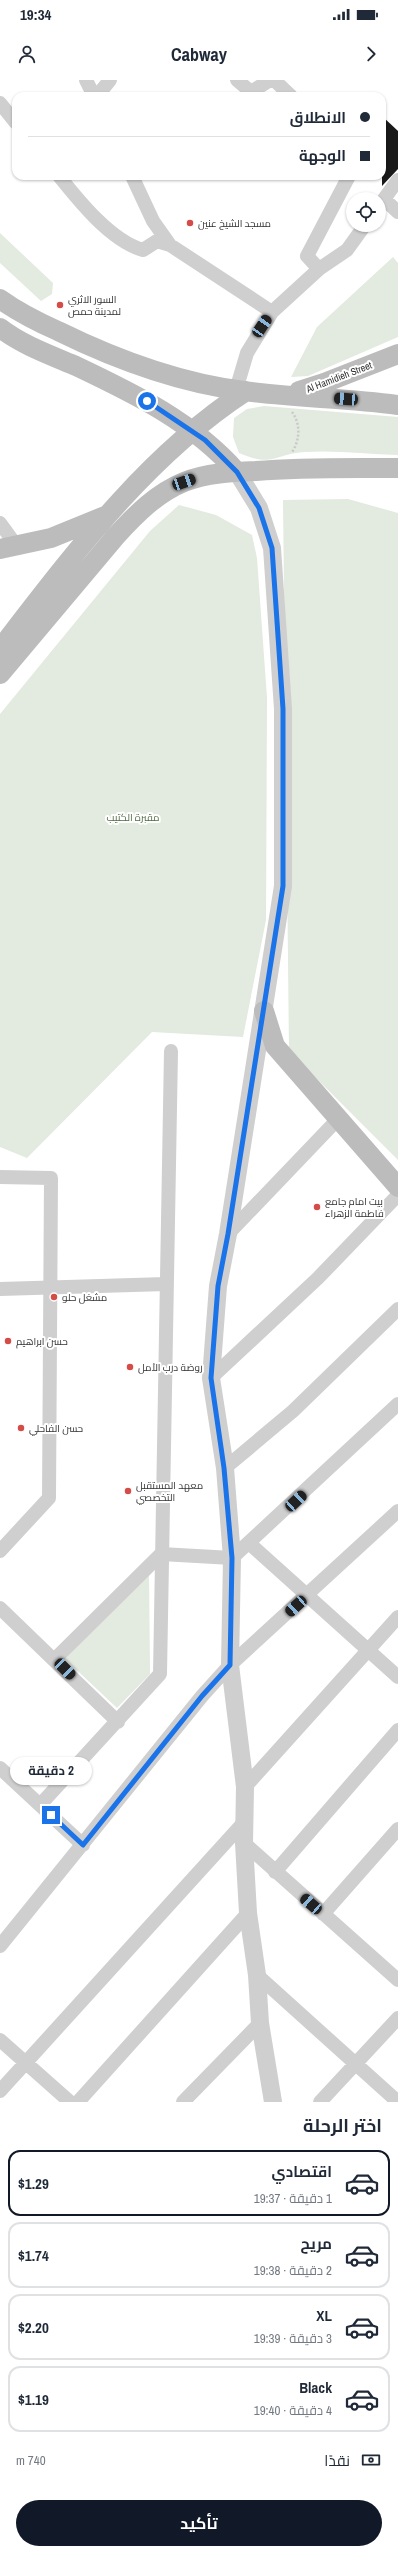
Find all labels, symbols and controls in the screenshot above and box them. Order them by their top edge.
text: 19:34 [20,4,51,25]
text: Cabway [171,42,227,67]
icon: person [16,43,38,65]
icon: forward [360,43,382,65]
text: الانطلاق [290,107,346,128]
text: الوجهة [299,145,346,166]
map controls [346,192,386,232]
button: locate [346,192,386,232]
place label: مسجد الشيخ عنين [198,217,271,230]
marker: مسجد الشيخ عنين [185,218,195,228]
place label: السور الاثري لمدينة حمص [68,293,121,318]
marker: السور الاثري لمدينة حمص [55,300,65,310]
car [250,313,274,339]
street label: Al Hamidieh Street [303,358,374,396]
route start [138,392,156,410]
car [334,392,358,406]
car [171,472,197,492]
park label: مقبرة الكتيب [107,811,159,824]
place label: بيت امام جامع فاطمة الزهراء [325,1195,384,1220]
marker: بيت امام جامع فاطمة الزهراء [312,1202,322,1212]
place label: مشغل حلو [62,1291,107,1304]
marker: مشغل حلو [49,1292,59,1302]
place label: حسن ابراهيم [16,1335,68,1349]
marker: حسن ابراهيم [3,1336,13,1346]
place label: روضة درب الأمل [138,1361,203,1374]
marker: روضة درب الأمل [125,1362,135,1372]
place label: حسن الفاحلي [29,1422,83,1436]
marker: حسن الفاحلي [16,1423,26,1433]
place label: معهد المستقبل التخصصي [136,1479,203,1505]
marker: معهد المستقبل التخصصي [123,1486,133,1496]
car [283,1488,309,1514]
car [283,1594,309,1618]
car [52,1656,78,1682]
callout: 2 دقيقة [10,1757,92,1785]
text: 2 دقيقة [28,1762,74,1779]
route end [42,1806,60,1824]
car [298,1892,324,1916]
text: اختر الرحلة [303,2113,382,2138]
text: اقتصادي [272,2161,332,2182]
icon: car [344,2165,380,2201]
text: $1.29 [18,2173,49,2194]
text: 1 دقيقة · 19:37 [254,2190,332,2207]
text: مريح [300,2233,332,2254]
icon: car [344,2237,380,2273]
text: $1.74 [18,2245,49,2266]
text: 2 دقيقة · 19:38 [254,2262,332,2279]
text: XL [316,2305,332,2326]
icon: car [344,2309,380,2345]
text: $2.20 [18,2317,49,2338]
text: 3 دقيقة · 19:39 [254,2330,332,2347]
text: Black [299,2377,332,2398]
icon: car [344,2381,380,2417]
text: $1.19 [18,2389,49,2410]
text: 4 دقيقة · 19:40 [254,2402,332,2419]
icon: cash [360,2449,382,2471]
text: نقدًا [324,2450,350,2471]
text: 740 m [16,2452,46,2469]
button: تأكيد [16,2500,382,2546]

